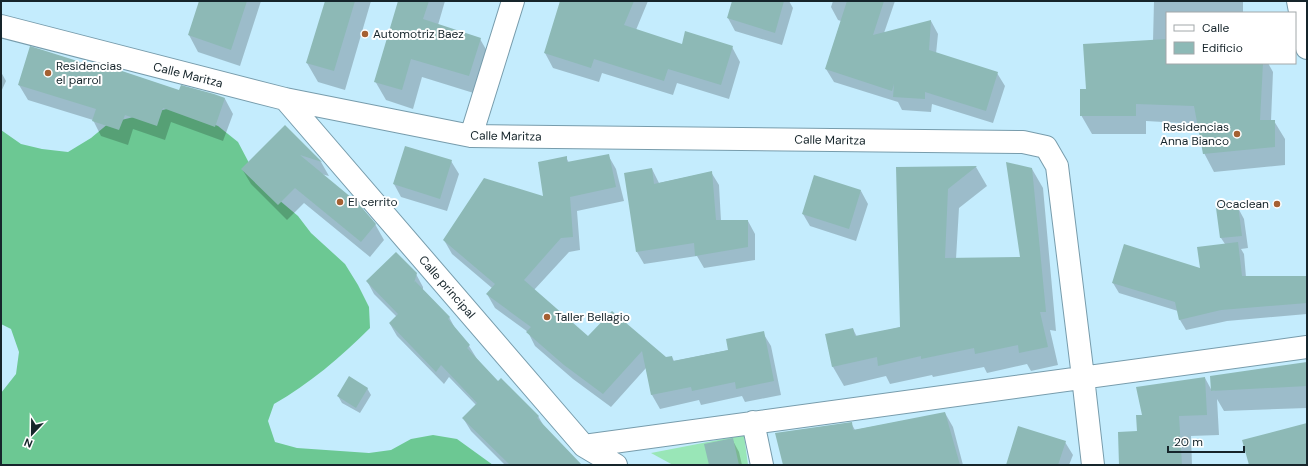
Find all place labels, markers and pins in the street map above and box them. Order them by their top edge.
place label: Automotriz Baez [373,26,464,42]
marker: Automotriz Baez [360,29,370,39]
place label: Residencias el parrol [56,58,122,88]
marker: Residencias el parrol [43,68,53,78]
place label: Residencias Anna Bianco [1160,119,1229,149]
marker: Residencias Anna Bianco [1232,129,1242,139]
place label: El cerrito [348,194,398,210]
place label: Ocaclean [1217,196,1269,212]
marker: El cerrito [335,197,345,207]
marker: Ocaclean [1272,199,1282,209]
place label: Taller Bellagio [555,309,630,325]
marker: Taller Bellagio [542,312,552,322]

